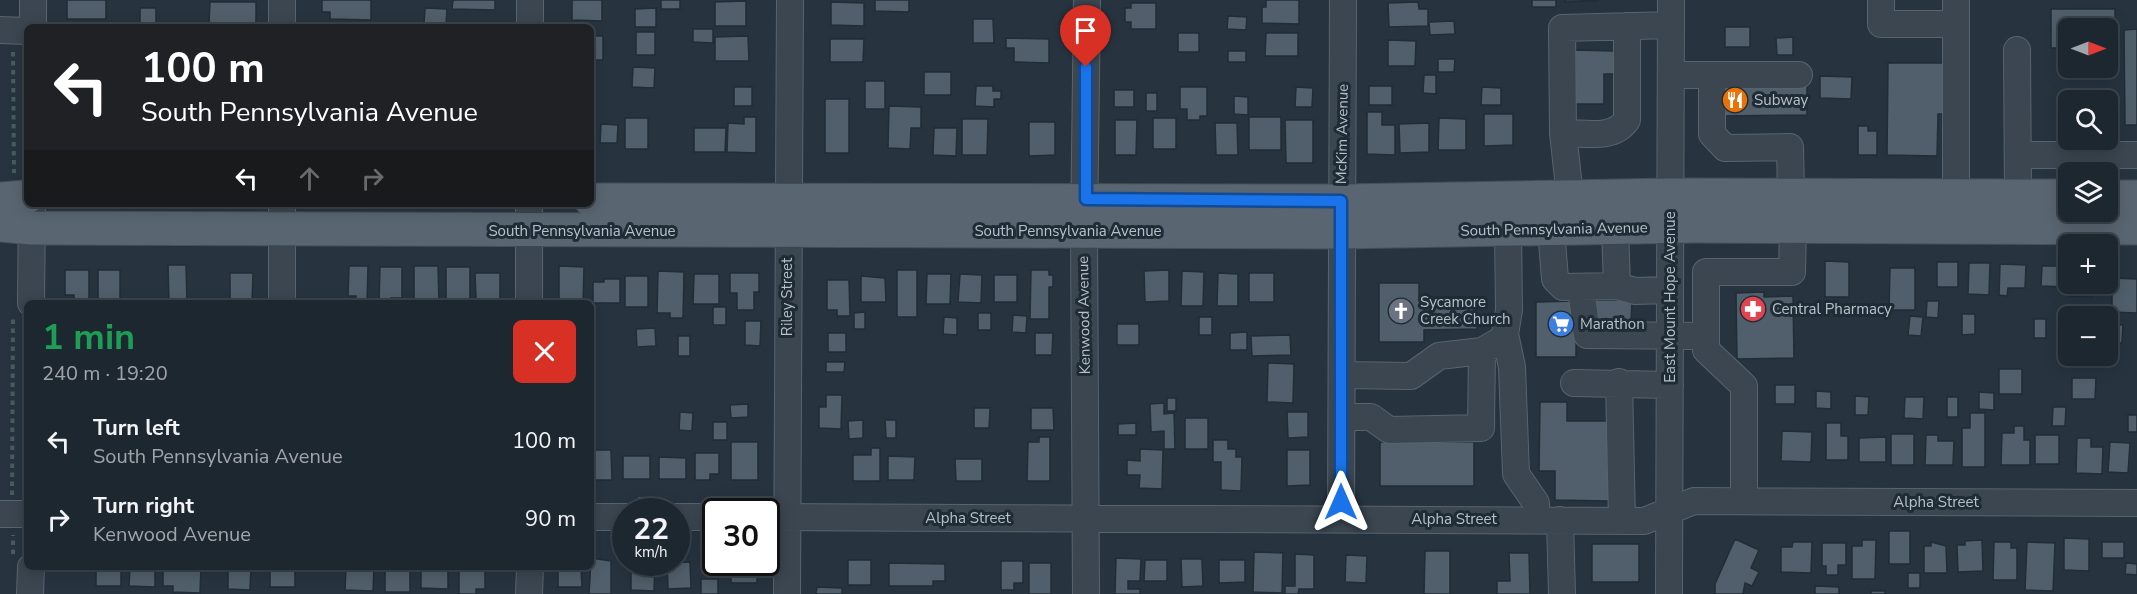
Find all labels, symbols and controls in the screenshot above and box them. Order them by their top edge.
pin [1060,5,1111,67]
icon: arrive [1069,14,1102,47]
north arrow [2058,18,2118,78]
map controls [2058,18,2118,366]
text: 100 m [141,40,265,97]
icon: left [42,48,120,126]
street label: McKim Avenue [1331,84,1353,184]
restaurant icon: Subway [1720,85,1750,115]
place label: Subway [1754,90,1809,110]
button: search [2058,90,2118,150]
text: South Pennsylvania Avenue [141,94,478,131]
icon: left [230,162,263,195]
icon: ahead [293,162,326,195]
icon: right [356,162,389,195]
button: layers [2058,162,2118,222]
street label: East Mount Hope Avenue [1660,211,1680,383]
street label: South Pennsylvania Avenue [1460,217,1648,241]
street label: South Pennsylvania Avenue [488,221,676,241]
street label: South Pennsylvania Avenue [974,221,1162,241]
button: + [2058,234,2118,294]
street label: Kenwood Avenue [1073,256,1095,374]
street label: Riley Street [777,257,797,336]
place label: Sycamore Creek Church [1420,292,1510,329]
pharmacy icon: Central Pharmacy [1738,294,1768,324]
church icon: Sycamore Creek Church [1386,296,1416,326]
place label: Central Pharmacy [1772,299,1892,319]
button: − [2058,306,2118,366]
supermarket icon: Marathon [1546,309,1576,339]
text: 1 min [42,313,135,362]
place label: Marathon [1580,314,1645,334]
button: close [513,320,576,383]
text: 240 m · 19:20 [42,360,168,387]
text: Turn left [93,413,180,443]
icon: left [42,425,75,458]
text: 100 m [512,426,576,456]
text: South Pennsylvania Avenue [93,443,343,470]
position arrow [1309,470,1373,534]
text: Turn right [93,491,194,521]
street label: Alpha Street [1893,492,1979,512]
speed limit sign: 30 [702,498,780,576]
icon: right [42,503,75,536]
text: 90 m [525,504,576,534]
street label: Alpha Street [925,508,1011,528]
text: 22 [633,509,669,550]
street label: Alpha Street [1411,509,1497,529]
text: Kenwood Avenue [93,521,251,548]
text: km/h [634,542,668,562]

